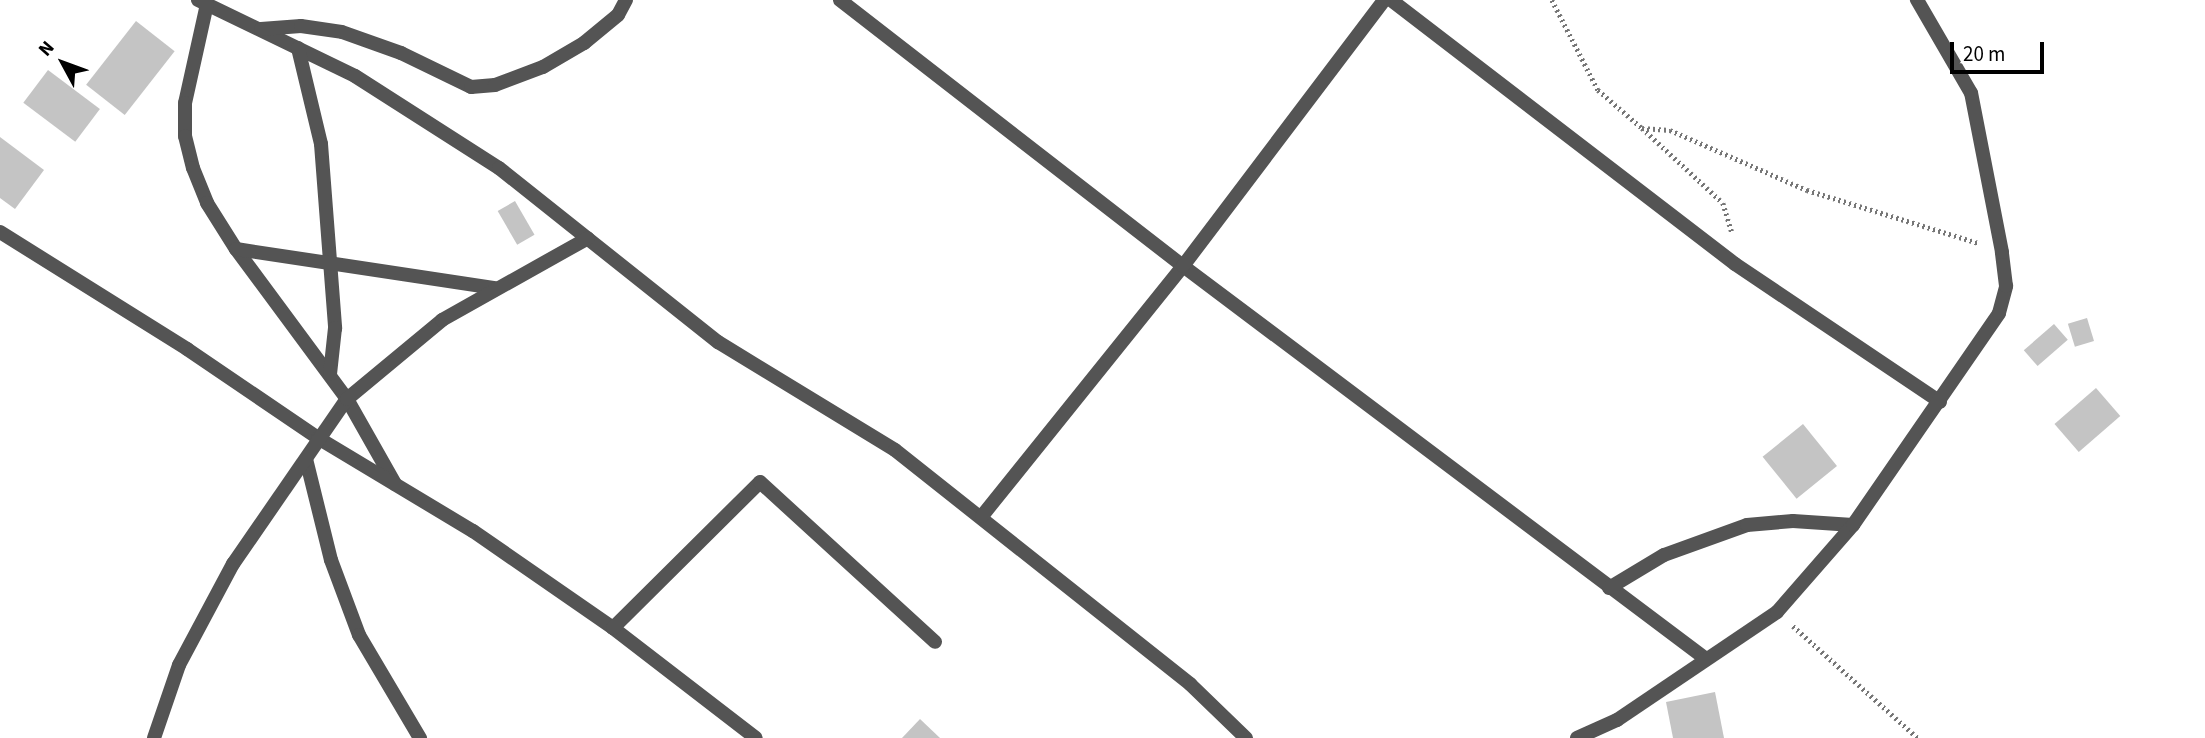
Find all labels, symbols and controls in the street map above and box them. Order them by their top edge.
north arrow [28,28,98,98]
scale bar [1953,28,2048,72]
text: N [32,35,61,63]
text: 20 m [1963,39,2005,69]

